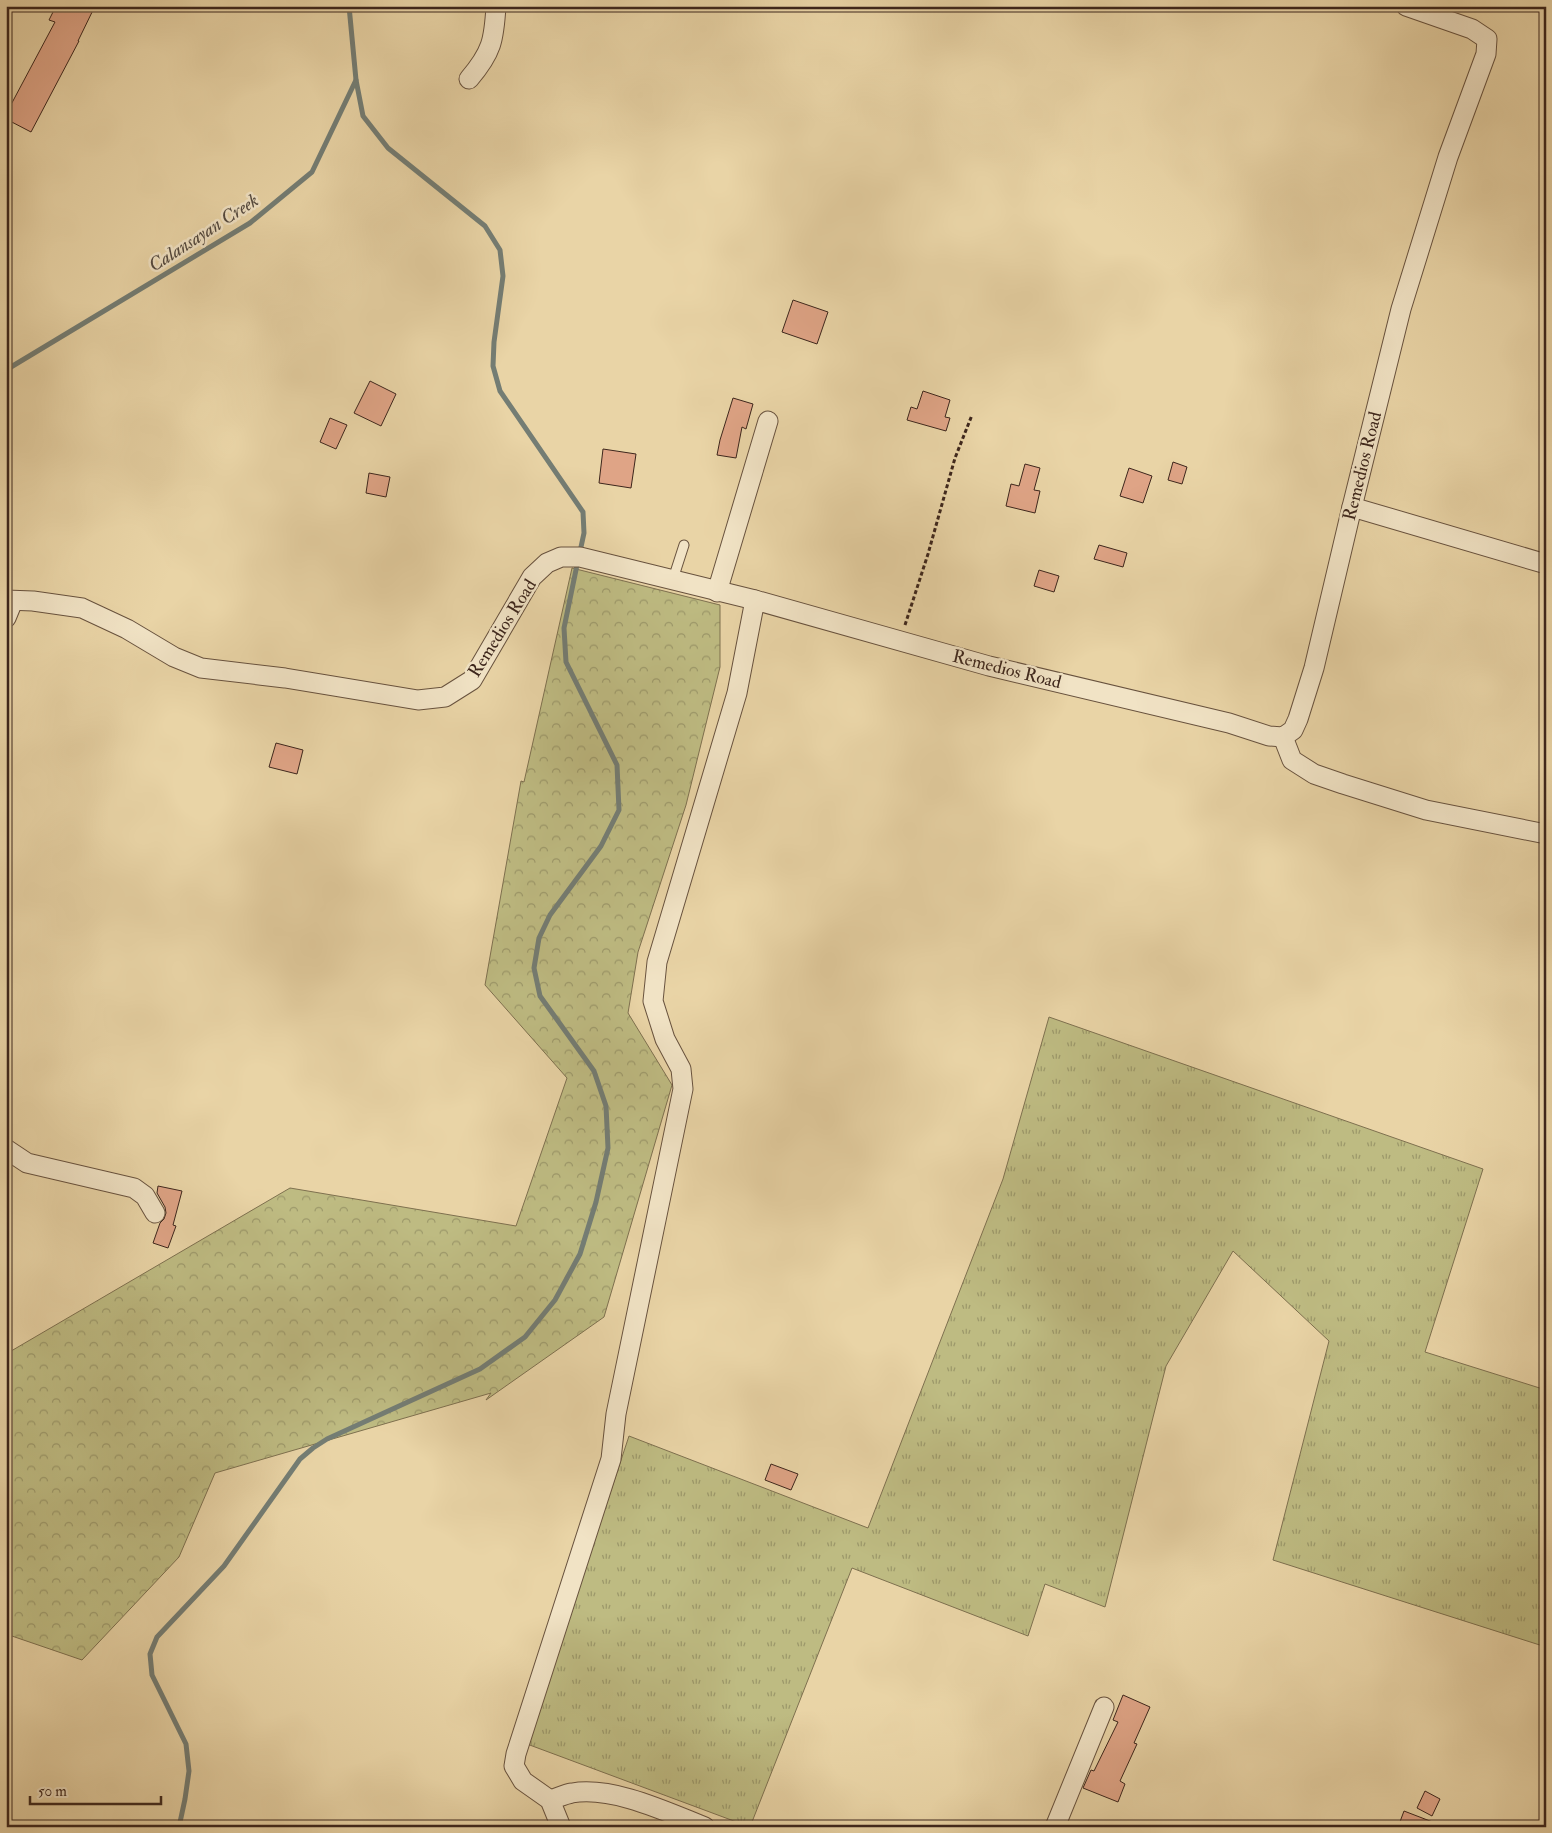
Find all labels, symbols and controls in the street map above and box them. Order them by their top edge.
water label: Calansayan Creek [144,188,263,277]
street label: Remedios Road [1338,409,1387,523]
street label: Remedios Road [463,575,542,682]
street label: Remedios Road [950,645,1064,694]
scale bar [30,1773,161,1805]
text: 50 m [38,1782,67,1801]

